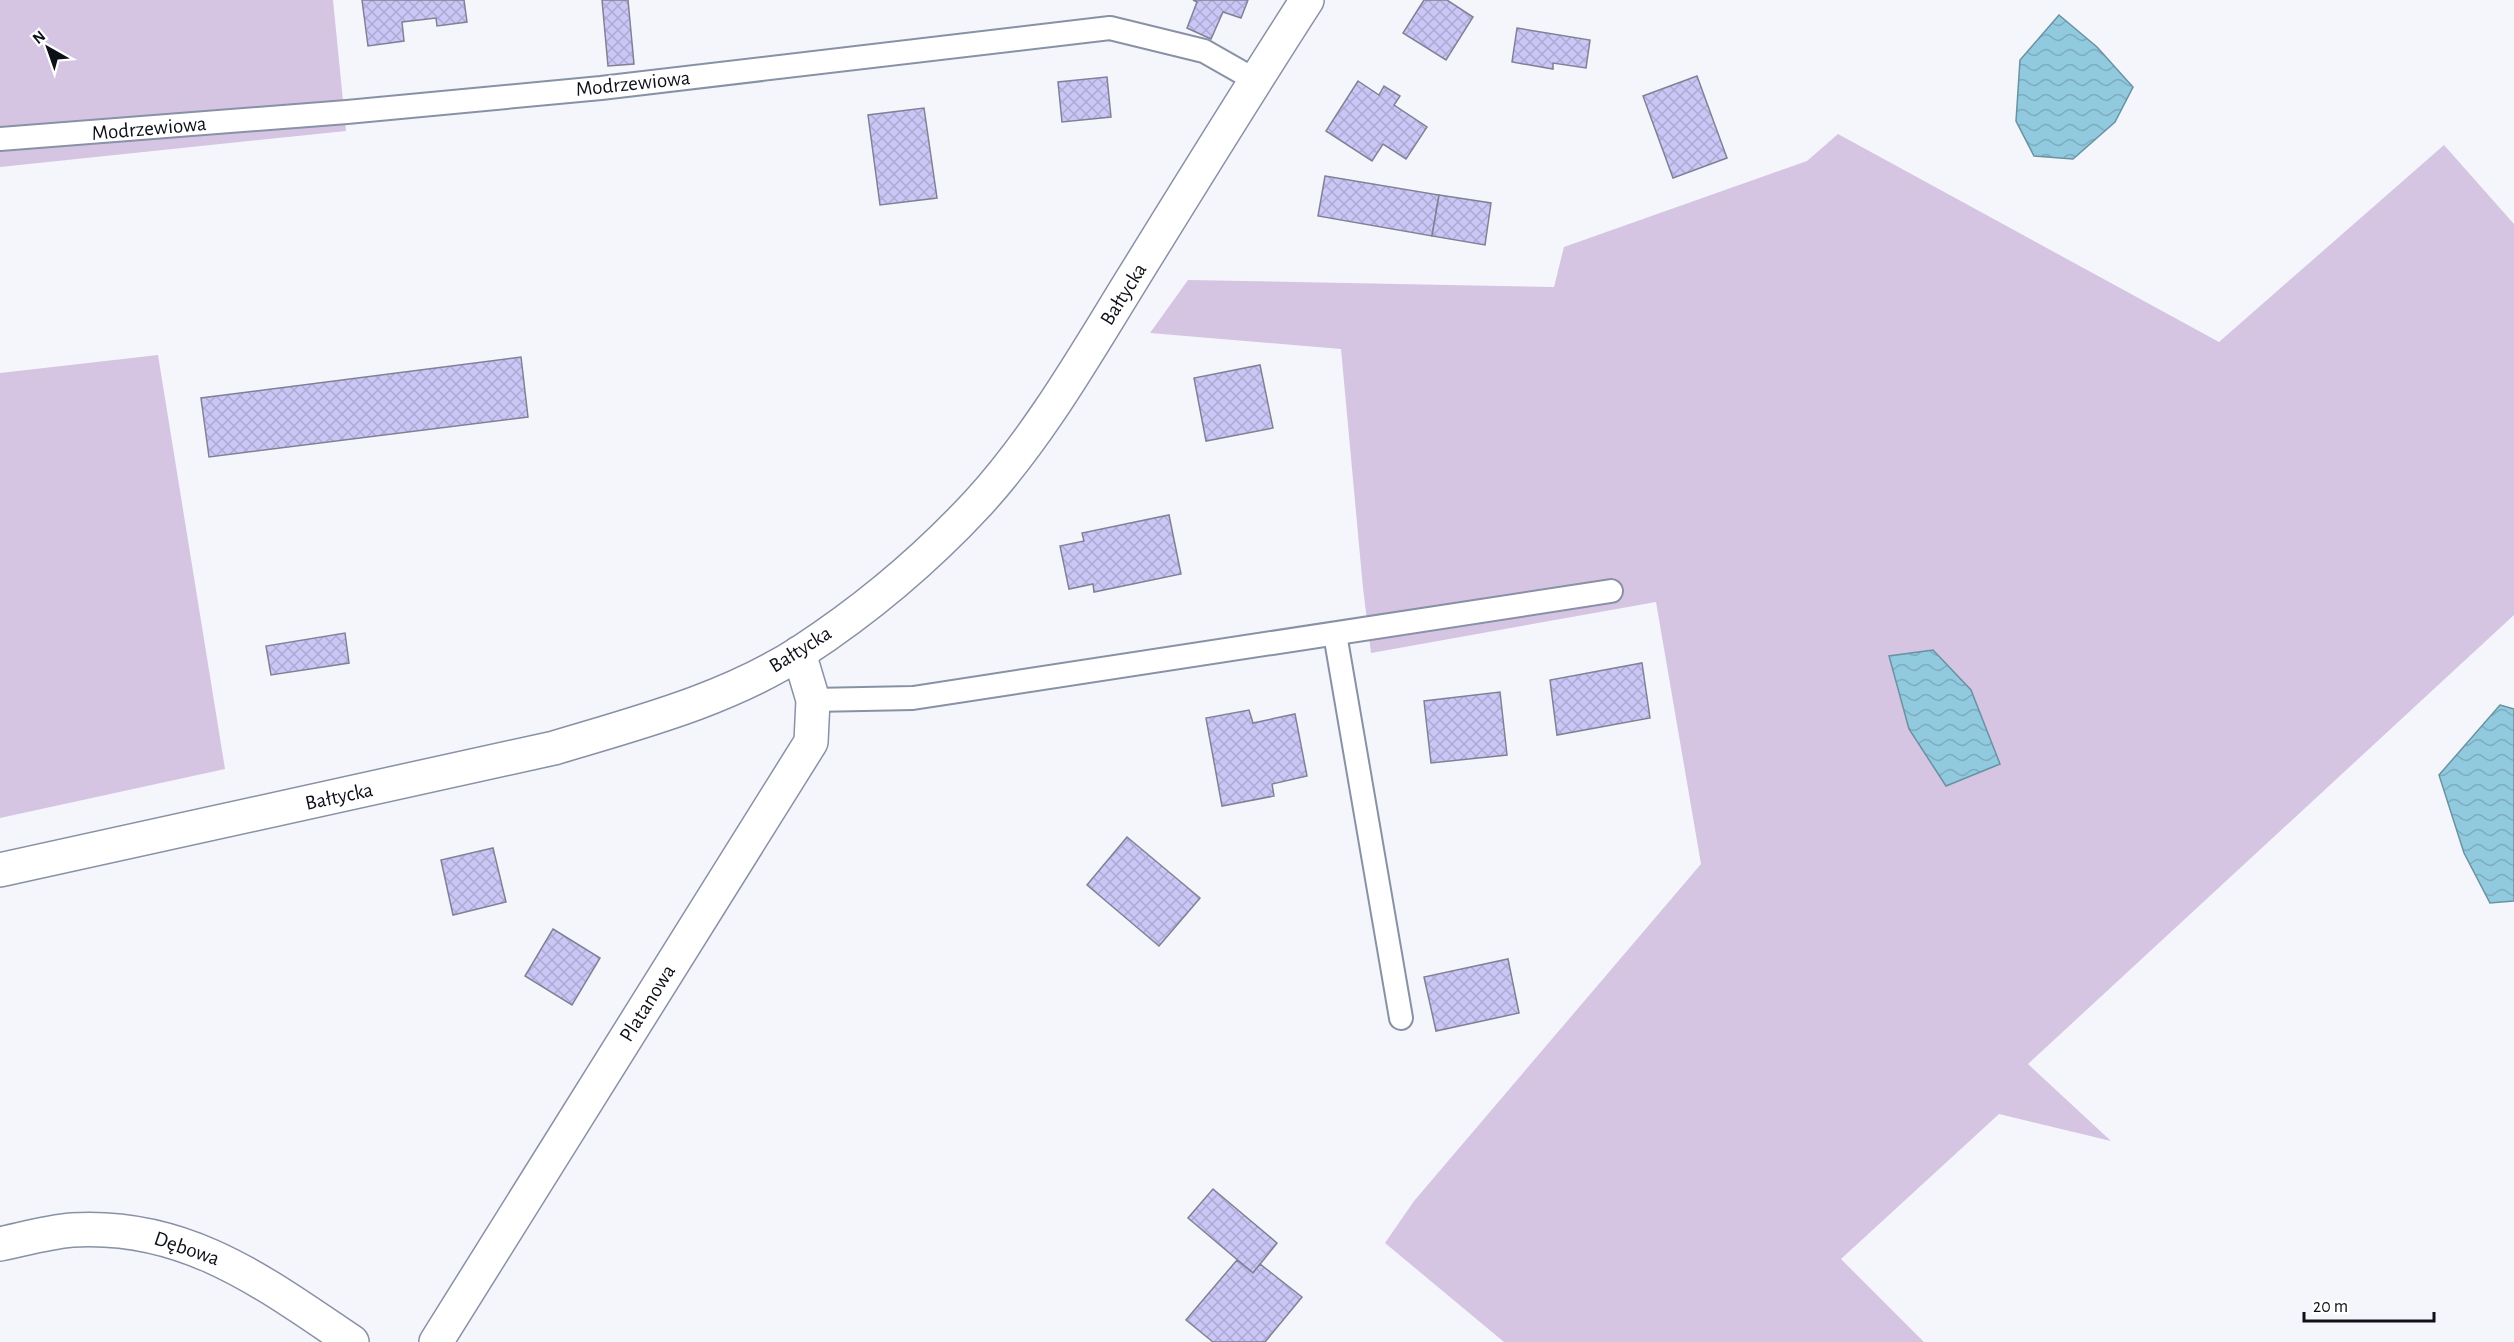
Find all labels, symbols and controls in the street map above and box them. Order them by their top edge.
north arrow [18,18,78,78]
text: N [30,28,48,47]
street label: Modrzewiowa [575,67,692,100]
street label: Modrzewiowa [91,113,208,144]
street label: Bałtycka [1096,259,1151,329]
street label: Bałtycka [766,622,835,677]
street label: Bałtycka [303,779,375,814]
street label: Platanowa [616,961,679,1045]
street label: Dębowa [151,1228,222,1269]
scale bar [2304,1285,2434,1323]
text: 20 m [2313,1298,2348,1316]

